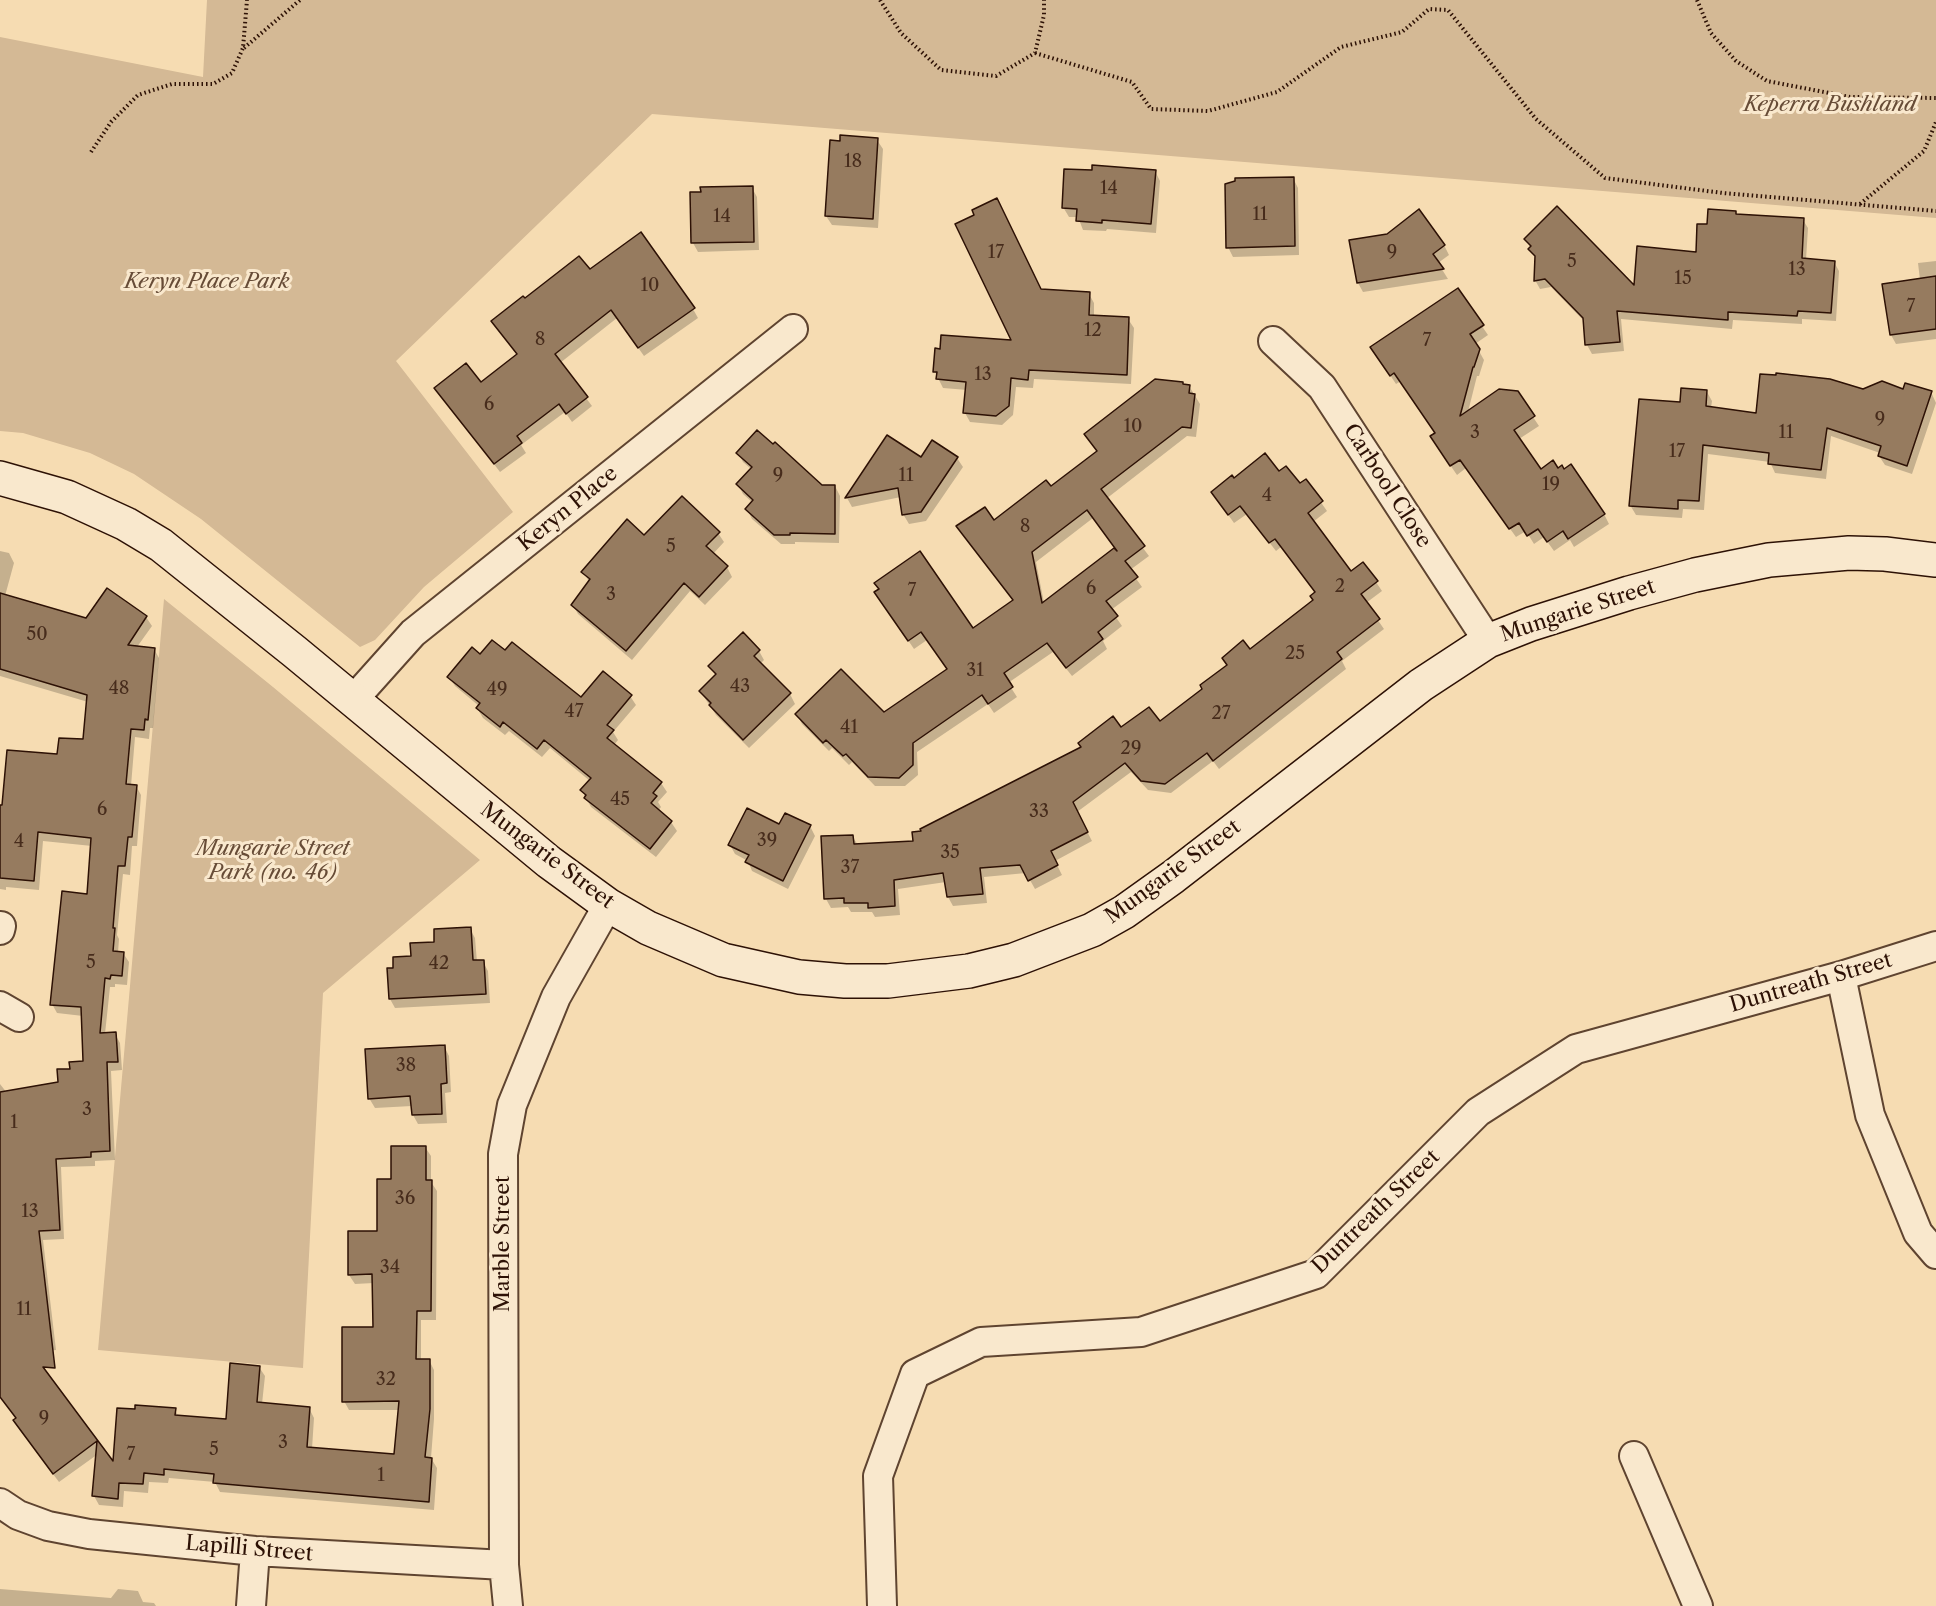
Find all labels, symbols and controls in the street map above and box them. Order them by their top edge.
park label: Keperra Bushland [1744,92,1916,118]
house number: 18 [844,151,862,173]
house number: 14 [1100,178,1118,200]
house number: 11 [1252,204,1268,226]
house number: 14 [713,206,731,228]
house number: 17 [988,242,1004,264]
house number: 9 [1387,242,1397,264]
house number: 5 [1567,251,1577,273]
house number: 13 [1788,259,1806,281]
house number: 15 [1674,268,1692,290]
park label: Keryn Place Park [124,269,290,295]
house number: 10 [641,275,659,297]
house number: 7 [1907,296,1915,318]
house number: 12 [1084,320,1102,342]
house number: 8 [535,329,545,351]
house number: 7 [1423,330,1431,352]
house number: 13 [974,364,992,386]
house number: 6 [484,394,494,416]
house number: 9 [1875,409,1885,431]
house number: 10 [1124,416,1142,438]
street label: Carbool Close [1338,419,1436,553]
house number: 3 [1470,422,1480,444]
house number: 11 [1778,422,1794,444]
house number: 17 [1669,441,1685,463]
street label: Keryn Place [513,461,623,557]
house number: 9 [773,465,783,487]
house number: 11 [898,465,914,487]
house number: 19 [1542,474,1560,496]
house number: 4 [1262,485,1272,507]
house number: 8 [1020,516,1030,538]
house number: 5 [666,536,676,558]
street label: Mungarie Street [1497,574,1659,648]
house number: 2 [1335,576,1345,598]
house number: 6 [1086,578,1096,600]
house number: 7 [908,580,916,602]
house number: 3 [606,584,616,606]
house number: 50 [26,624,48,646]
house number: 25 [1285,643,1305,665]
house number: 31 [966,660,984,682]
house number: 43 [730,676,750,698]
house number: 48 [108,678,130,700]
house number: 49 [487,679,507,701]
house number: 47 [564,701,584,723]
house number: 27 [1211,703,1231,725]
house number: 41 [840,717,858,739]
house number: 29 [1121,738,1141,760]
house number: 45 [610,789,630,811]
street label: Mungarie Street [475,797,619,915]
house number: 6 [97,799,107,821]
house number: 33 [1029,801,1049,823]
street label: Mungarie Street [1100,814,1246,930]
house number: 39 [757,830,777,852]
house number: 4 [14,831,24,853]
park label: Mungarie Street Park (no. 46) [196,836,350,886]
house number: 35 [940,842,960,864]
house number: 37 [841,857,859,879]
street label: Duntreath Street [1727,948,1895,1018]
house number: 5 [86,952,96,974]
house number: 42 [429,953,449,975]
house number: 38 [396,1055,416,1077]
house number: 3 [82,1099,92,1121]
house number: 1 [10,1112,18,1134]
street label: Duntreath Street [1307,1145,1445,1279]
street label: Marble Street [490,1176,516,1312]
house number: 36 [395,1188,415,1210]
house number: 13 [21,1201,39,1223]
house number: 34 [380,1257,400,1279]
house number: 11 [16,1299,32,1321]
house number: 32 [376,1369,396,1391]
house number: 9 [39,1408,49,1430]
house number: 3 [278,1432,288,1454]
house number: 5 [209,1439,219,1461]
house number: 7 [127,1444,135,1466]
house number: 1 [377,1465,385,1487]
street label: Lapilli Street [184,1531,314,1567]

